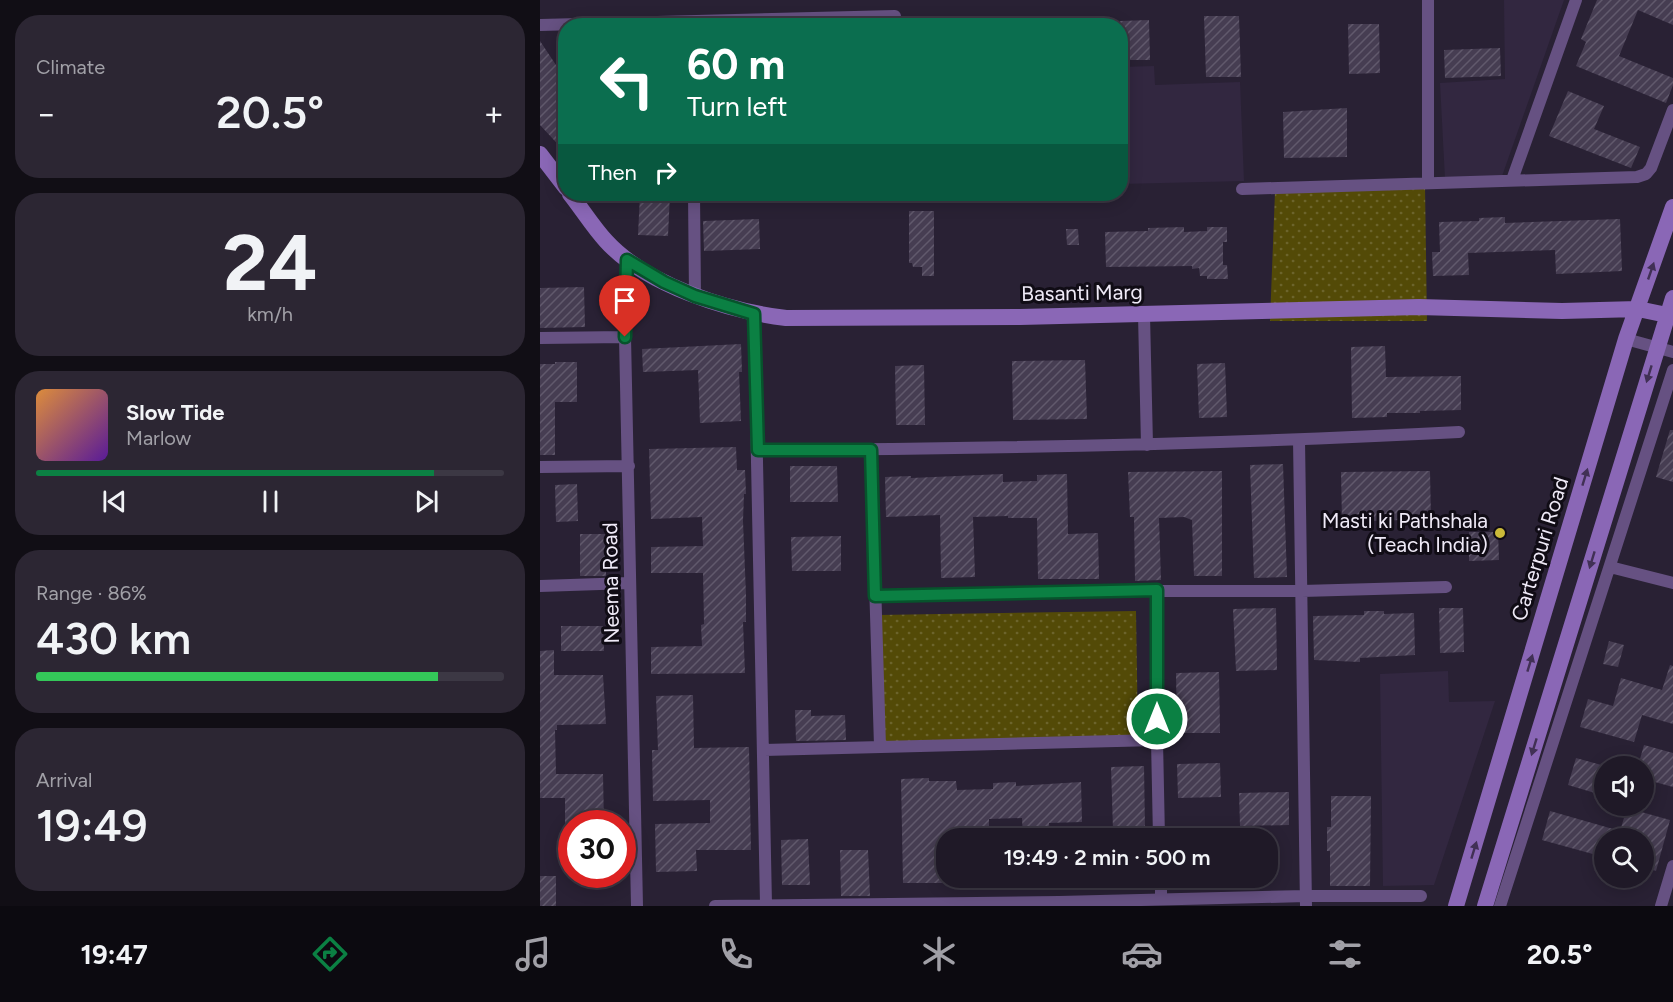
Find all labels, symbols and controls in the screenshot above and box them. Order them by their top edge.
text: 60 m [687,39,785,90]
icon: left [588,42,666,120]
text: Climate [36,55,105,79]
text: 20.5° [216,85,324,139]
text: Turn left [687,90,787,123]
text: − [36,94,57,133]
text: + [483,94,504,133]
icon: right [649,156,682,189]
text: Then [588,159,637,186]
text: 24 [223,216,317,310]
one-way arrow [1647,262,1656,280]
pin [599,275,650,337]
street label: Basanti Marg [1021,279,1143,306]
icon: arrive [608,284,641,317]
text: km/h [247,302,293,326]
one-way arrow [1644,365,1653,383]
text: Slow Tide [126,399,225,426]
text: Marlow [126,426,191,450]
one-way arrow [1581,467,1590,485]
street label: Carterpuri Road [1506,474,1573,624]
icon: previous [98,485,131,518]
icon: pause [254,485,287,518]
icon: next [410,485,443,518]
place label: Masti ki Pathshala (Teach India) [1322,508,1488,557]
street label: Neema Road [597,522,624,644]
marker: Masti ki Pathshala (Teach India) [1493,526,1507,540]
one-way arrow [1587,551,1596,569]
text: Range · 86% [36,581,147,605]
text: 430 km [36,611,191,665]
one-way arrow [1526,654,1535,672]
position arrow [1125,687,1189,751]
one-way arrow [1529,738,1539,756]
map controls [1594,756,1654,888]
button: sound [1594,756,1654,816]
text: Arrival [36,768,92,792]
text: 19:49 [36,798,147,852]
speed limit sign: 30 [558,810,636,888]
button: search [1594,828,1654,888]
one-way arrow [1470,841,1479,859]
text: 19:49 · 2 min · 500 m [1003,844,1211,871]
icon: directions [309,933,351,975]
icon: music [512,933,554,975]
icon: phone [715,933,757,975]
icon: climate [918,933,960,975]
icon: car [1121,933,1163,975]
icon: filters [1324,933,1366,975]
text: 19:47 [80,938,148,971]
text: 20.5° [1527,938,1592,971]

